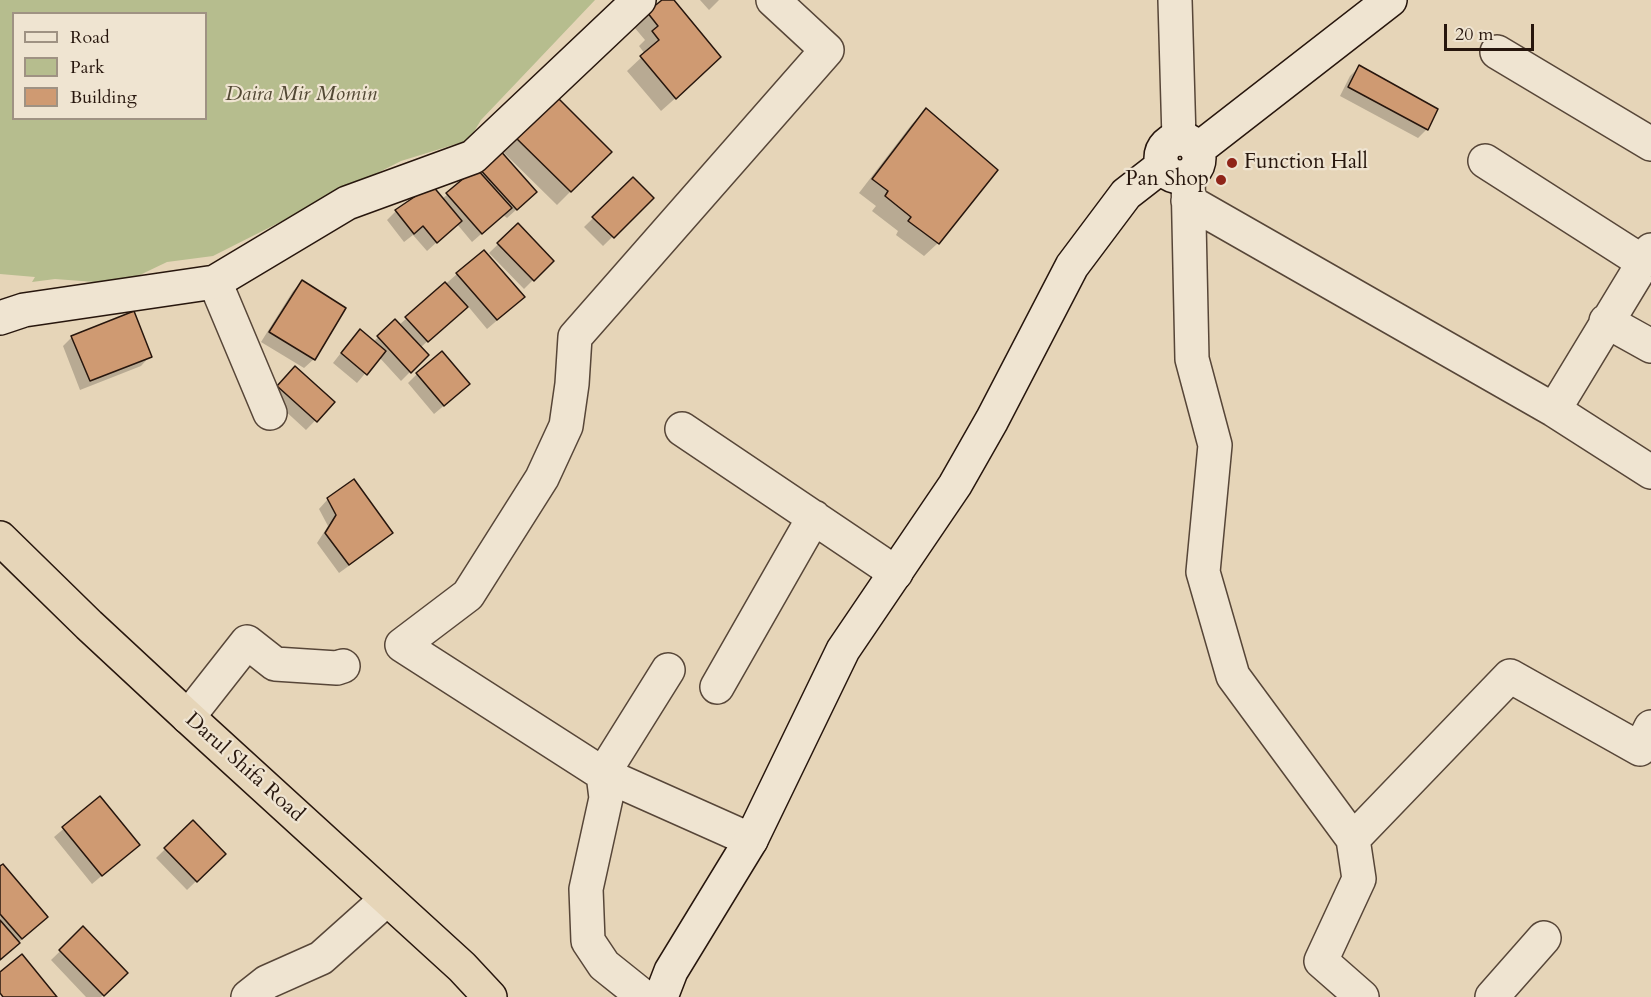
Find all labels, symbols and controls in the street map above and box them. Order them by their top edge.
legend [12,12,207,120]
scale bar [1447,12,1537,50]
text: 20 m [1455,22,1494,47]
text: Road [70,25,110,50]
text: Park [70,55,105,80]
park label: Daira Mir Momin [225,82,377,108]
text: Building [70,85,137,110]
place label: Function Hall [1244,150,1368,176]
marker: Function Hall [1225,156,1239,170]
place label: Pan Shop [1125,167,1209,193]
marker: Pan Shop [1214,173,1228,187]
street label: Darul Shifa Road [179,708,309,828]

